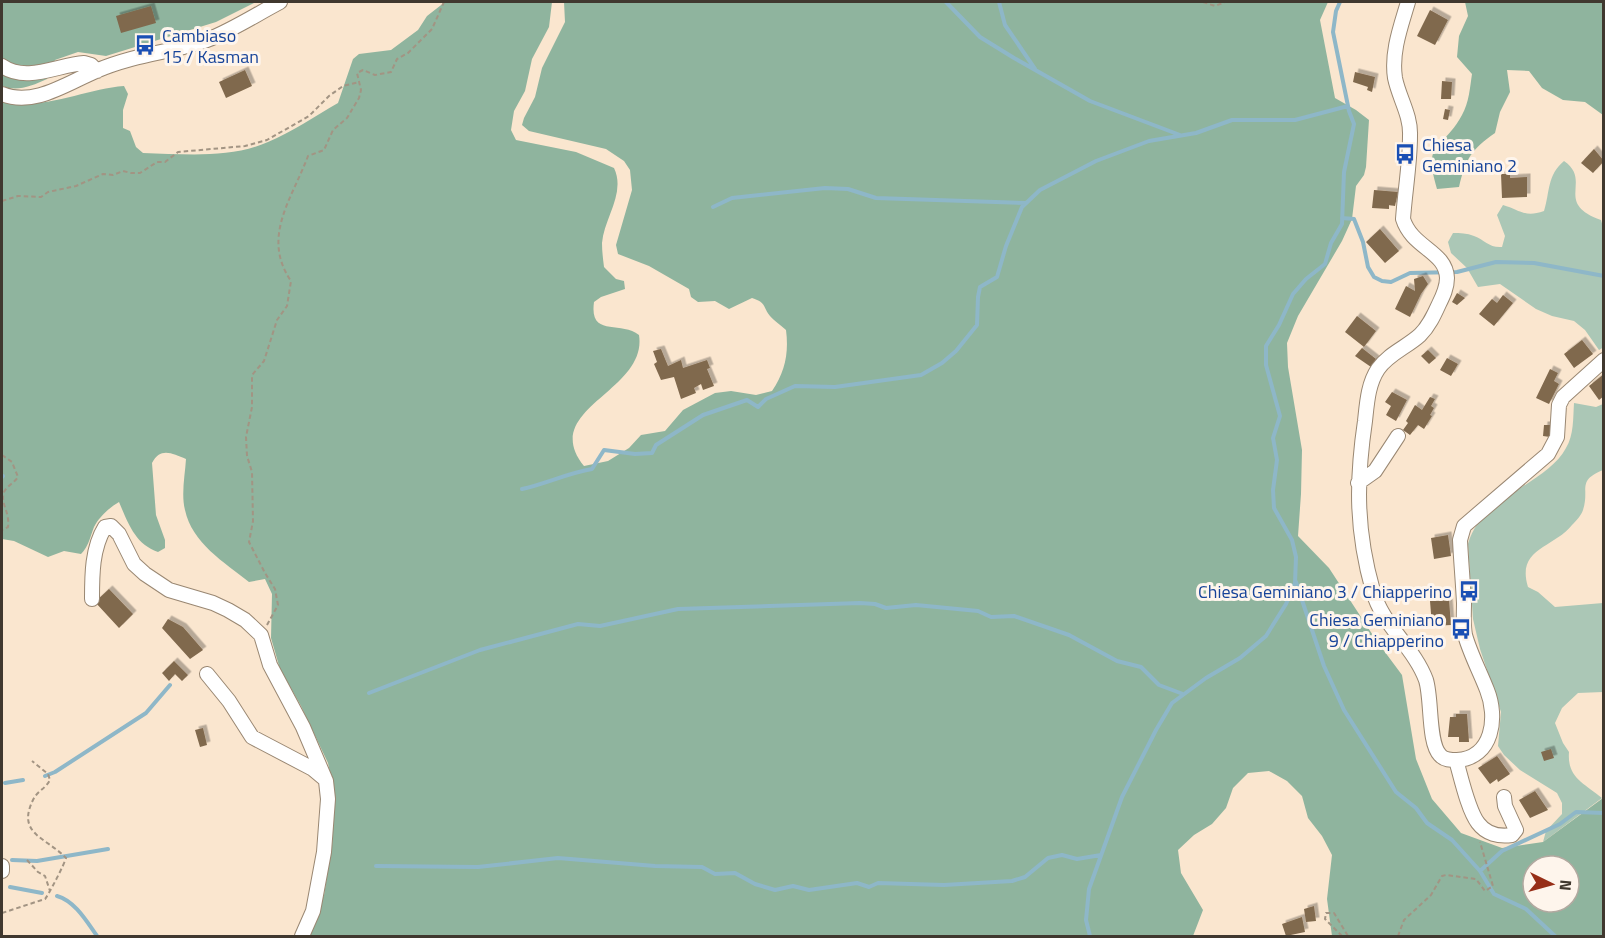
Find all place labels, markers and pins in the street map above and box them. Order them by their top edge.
place label: Cambiaso 15 / Kasman [162,22,259,70]
bus stop icon: Cambiaso 15 / Kasman [133,33,157,57]
place label: Chiesa Geminiano 2 [1422,131,1517,179]
bus stop icon: Chiesa Geminiano 2 [1393,142,1417,166]
place label: Chiesa Geminiano 3 / Chiapperino [1198,578,1452,605]
bus stop icon: Chiesa Geminiano 3 / Chiapperino [1457,579,1481,603]
place label: Chiesa Geminiano 9 / Chiapperino [1309,606,1444,654]
bus stop icon: Chiesa Geminiano 9 / Chiapperino [1449,617,1473,641]

